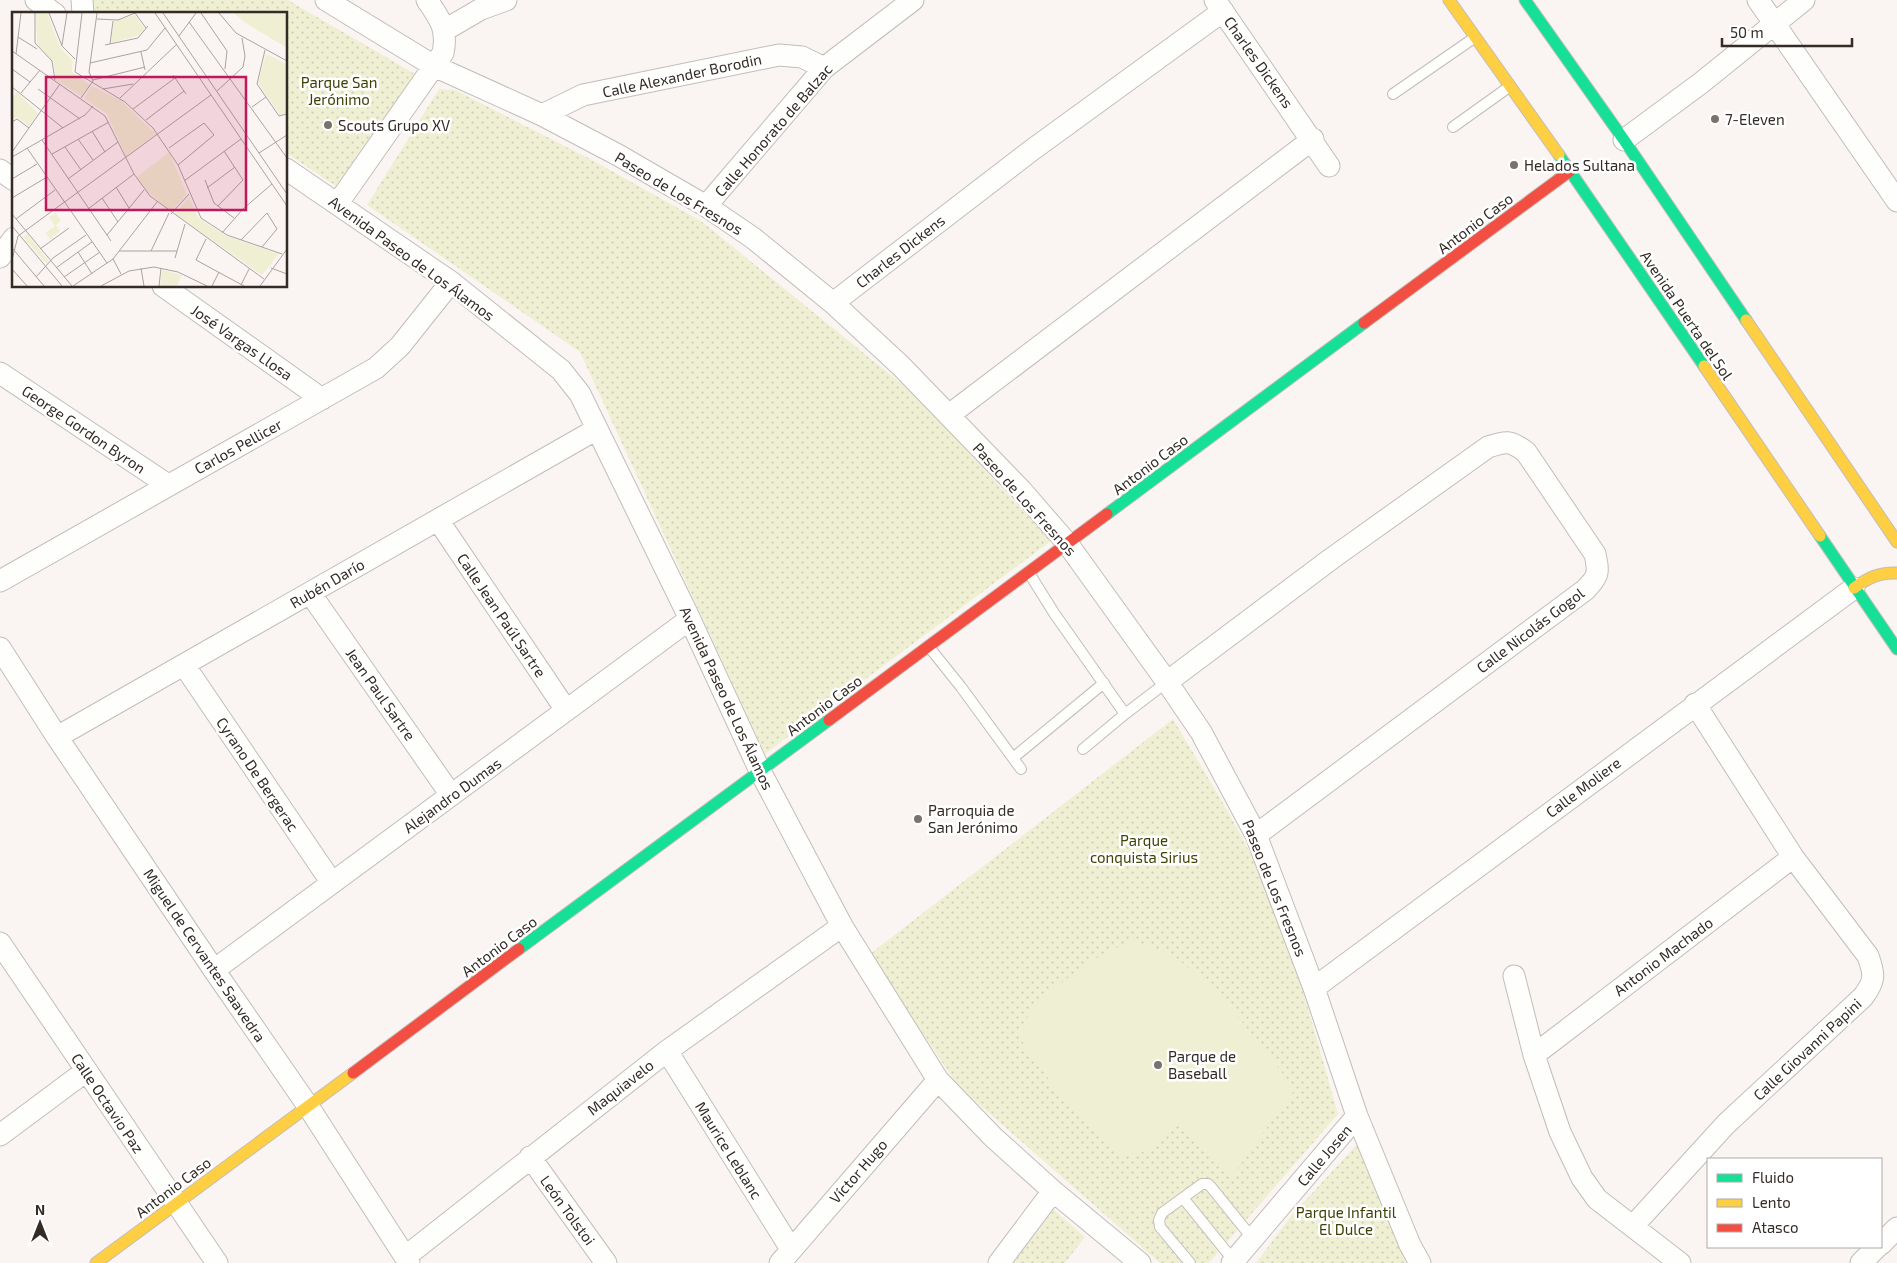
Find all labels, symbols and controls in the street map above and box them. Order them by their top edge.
inset map [12,12,288,288]
street label: Charles Dickens [1221,13,1297,111]
scale bar [1722,15,1852,47]
text: 50 m [1730,23,1764,41]
street label: Calle Alexander Borodin [601,49,763,101]
street label: Calle Honorato de Balzac [710,60,836,200]
park label: Parque San Jerónimo [301,73,377,108]
place label: 7-Eleven [1725,110,1785,128]
marker: 7-Eleven [1709,113,1721,125]
place label: Scouts Grupo XV [338,116,450,134]
marker: Scouts Grupo XV [322,119,334,131]
street label: Paseo de Los Fresnos [612,148,746,238]
place label: Helados Sultana [1524,156,1635,174]
marker: Helados Sultana [1508,159,1520,171]
street label: Antonio Caso [1434,189,1516,257]
street label: Avenida Paseo de Los Álamos [326,192,498,324]
street label: Charles Dickens [852,211,948,291]
street label: Avenida Puerta del Sol [1637,247,1737,383]
street label: José Vargas Llosa [188,300,296,384]
street label: George Gordon Byron [19,381,149,477]
street label: Carlos Pellicer [191,414,285,478]
street label: Antonio Caso [1109,430,1191,498]
street label: Paseo de Los Fresnos [969,439,1081,559]
street label: Calle Jean Paúl Sartre [454,550,550,680]
street label: Rubén Darío [287,554,367,612]
street label: Calle Nicolás Gogol [1473,583,1588,676]
street label: Avenida Paseo de Los Álamos [677,603,777,793]
street label: Jean Paul Sartre [342,644,420,744]
street label: Antonio Caso [783,671,865,739]
street label: Cyrano De Bergerac [213,713,303,835]
street label: Calle Moliere [1542,753,1624,821]
street label: Alejandro Dumas [400,754,505,837]
place label: Parroquia de San Jerónimo [928,801,1018,836]
marker: Parroquia de San Jerónimo [912,813,924,825]
street label: Paseo de Los Fresnos [1239,817,1311,959]
park label: Parque conquista Sirius [1090,831,1198,866]
street label: Miguel de Cervantes Saavedra [140,865,270,1045]
street label: Antonio Caso [458,912,540,980]
street label: Antonio Machado [1610,913,1716,999]
street label: Calle Giovanni Papini [1749,994,1865,1104]
place label: Parque de Baseball [1168,1047,1236,1082]
street label: Calle Octavio Paz [68,1050,148,1156]
street label: Maquiavelo [583,1055,657,1119]
marker: Parque de Baseball [1152,1059,1164,1071]
street label: Maurice Leblanc [692,1098,766,1202]
street label: Calle Josen [1293,1121,1355,1189]
street label: Víctor Hugo [825,1135,891,1207]
street label: Antonio Caso [132,1153,214,1221]
legend [1707,1158,1882,1248]
text: Fluido [1752,1168,1794,1186]
street label: León Tolstoi [537,1172,599,1248]
text: Lento [1752,1193,1791,1211]
north arrow [15,1198,65,1248]
text: N [35,1201,45,1218]
park label: Parque Infantil El Dulce [1296,1203,1397,1238]
text: Atasco [1752,1218,1798,1236]

